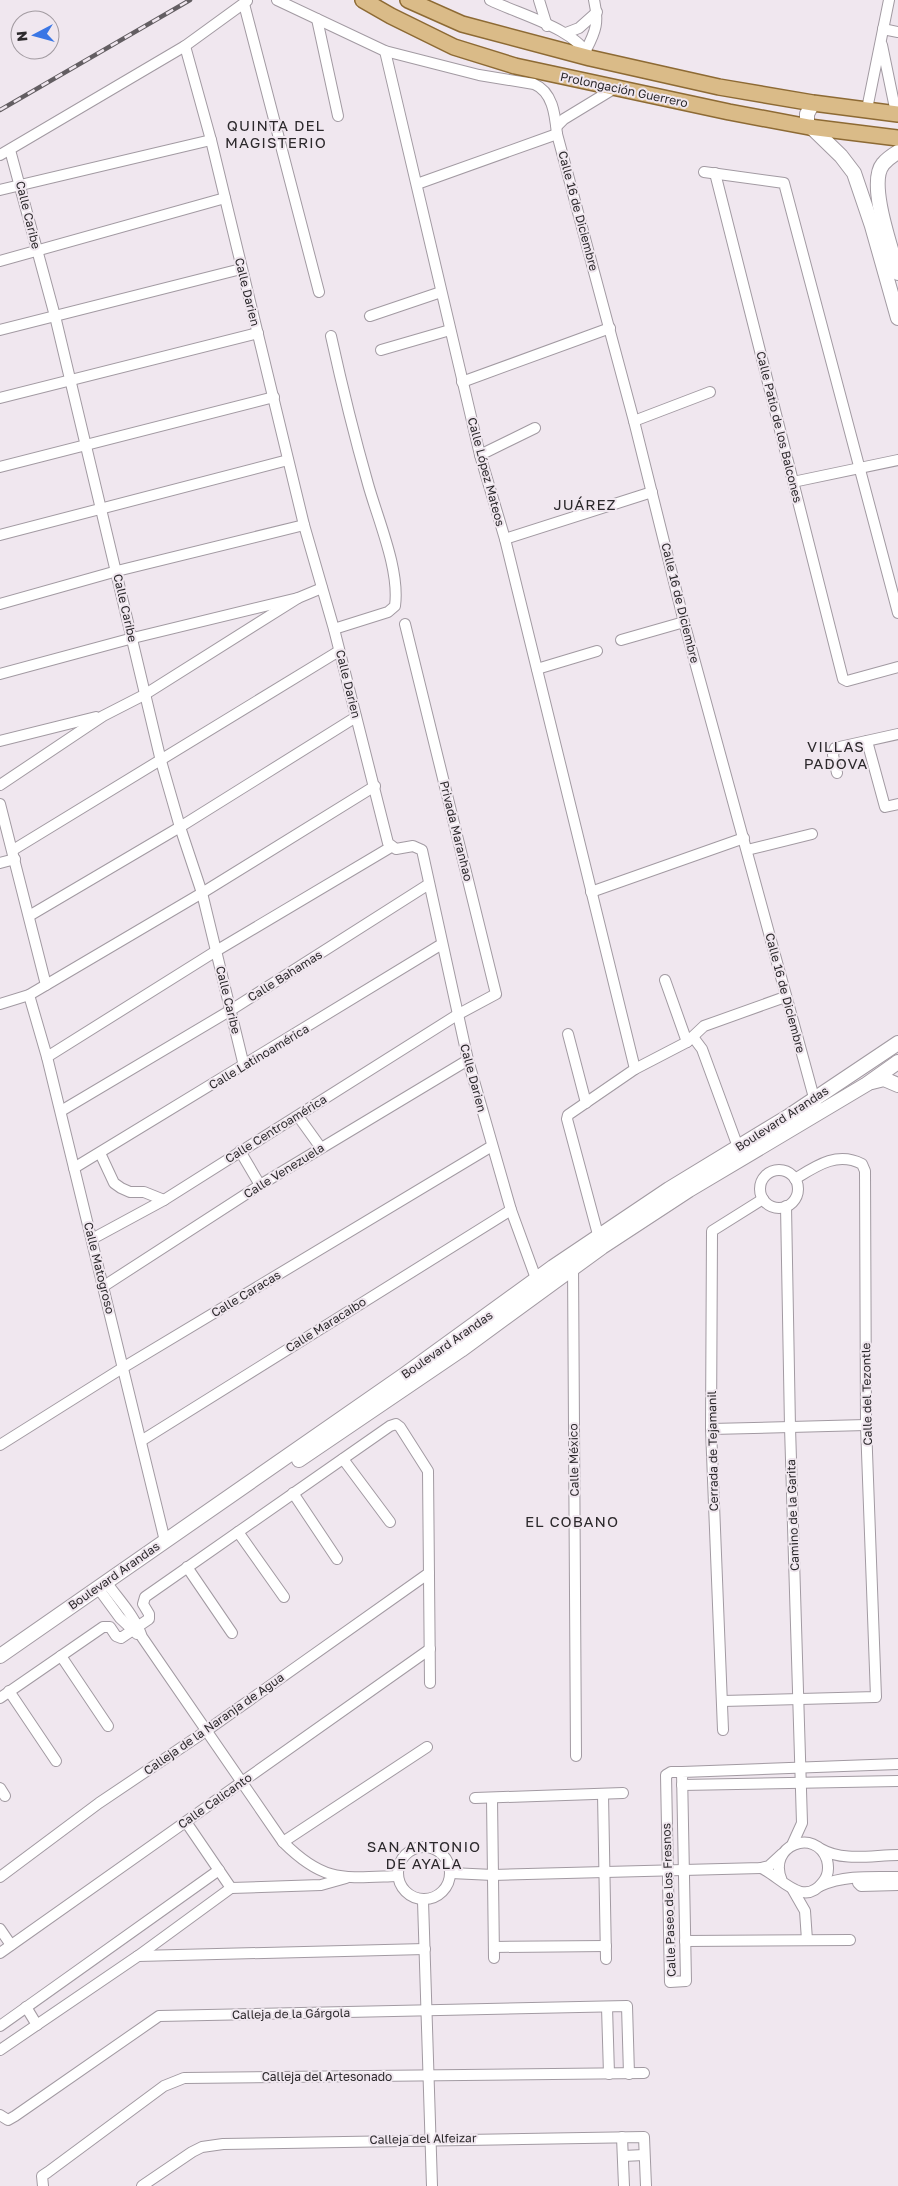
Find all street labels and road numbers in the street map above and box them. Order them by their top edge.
street label: Prolongación Guerrero [559,69,689,110]
street label: Calle 16 de Diciembre [555,149,602,273]
street label: Calle Caribe [13,179,44,251]
street label: Calle Darien [232,256,263,328]
street label: Calle Patio de los Balcones [753,350,806,504]
street label: Calle López Mateos [465,416,508,528]
street label: Calle 16 de Diciembre [658,541,703,665]
street label: Calle Caribe [110,572,141,644]
street label: Calle Darien [333,648,364,720]
street label: Privada Maranhao [437,779,476,883]
street label: Calle 16 de Diciembre [762,931,809,1055]
street label: Calle Bahamas [245,947,325,1005]
street label: Calle Caribe [213,964,244,1036]
street label: Calle Latinoamérica [206,1021,312,1092]
street label: Calle Darien [457,1042,490,1114]
street label: Boulevard Arandas [732,1083,831,1154]
street label: Calle Centroamérica [222,1091,329,1166]
street label: Calle Venezuela [241,1140,327,1201]
street label: Calle Matogroso [81,1220,118,1315]
street label: Calle Caracas [208,1267,283,1320]
street label: Calle Maracaibo [283,1294,369,1355]
street label: Boulevard Arandas [398,1307,495,1382]
street label: Calle del Tezontle [858,1342,875,1446]
street label: Cerrada de Tejamanil [704,1390,721,1512]
street label: Calle México [565,1423,582,1497]
street label: Camino de la Garita [783,1459,802,1571]
street label: Boulevard Arandas [65,1538,162,1613]
street label: Calleja de la Naranja de Agua [141,1669,287,1778]
street label: Calle Calicanto [175,1769,255,1832]
street label: Calle Paseo de los Fresnos [658,1823,679,1977]
street label: Calleja de la Gárgola [232,2005,350,2022]
street label: Calleja del Artesonado [262,2069,392,2084]
street label: Calleja del Alfeizar [369,2130,477,2147]

